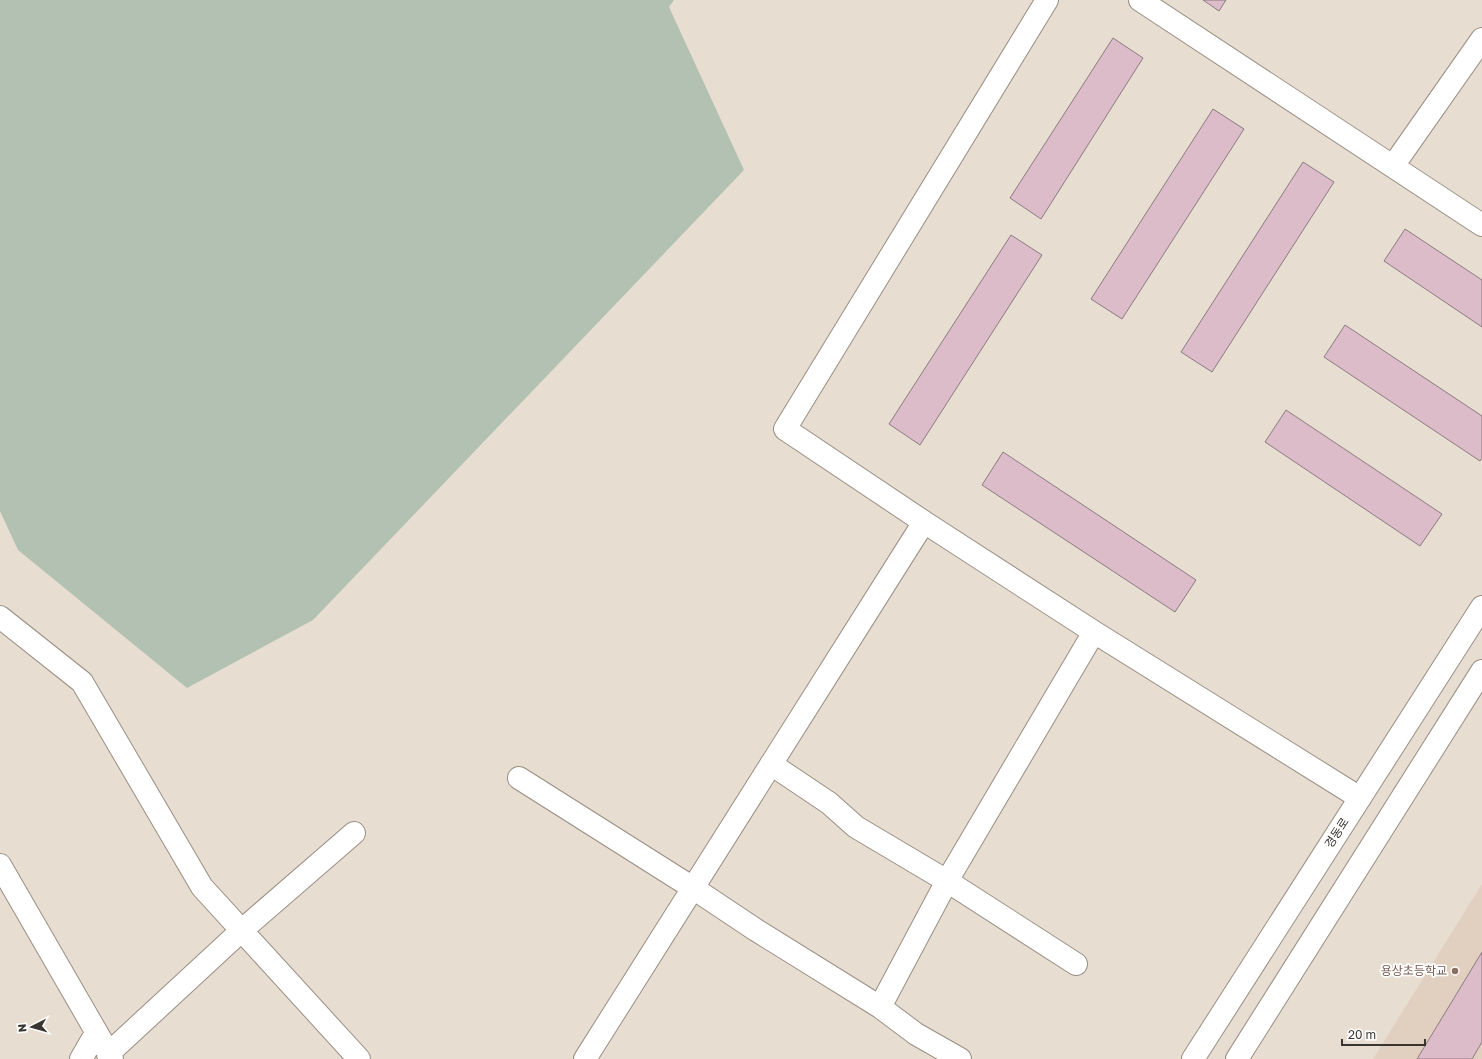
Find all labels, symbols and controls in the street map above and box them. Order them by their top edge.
street label: 경동로 [1321,815,1352,851]
place label: 용상초등학교 [1381,963,1447,978]
marker: 용상초등학교 [1450,966,1460,976]
north arrow [12,1007,52,1047]
scale bar [1342,1021,1425,1047]
text: N [15,1023,28,1033]
text: 20 m [1348,1027,1376,1042]

